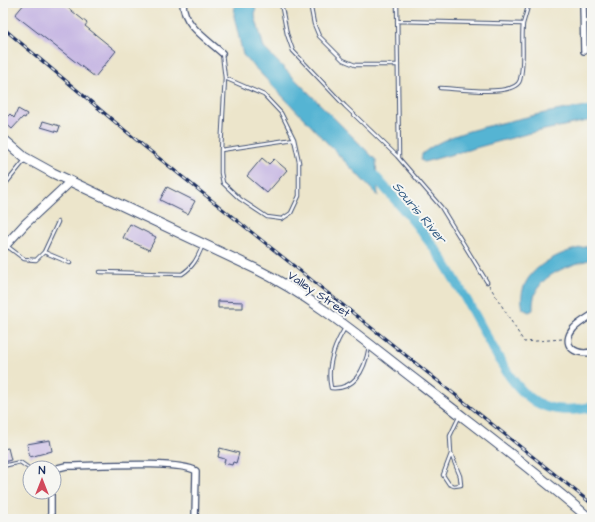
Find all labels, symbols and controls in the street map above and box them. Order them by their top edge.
water label: Souris River [388,178,452,249]
street label: Valley Street [283,267,354,323]
north arrow [22,460,62,500]
text: N [39,463,46,478]

